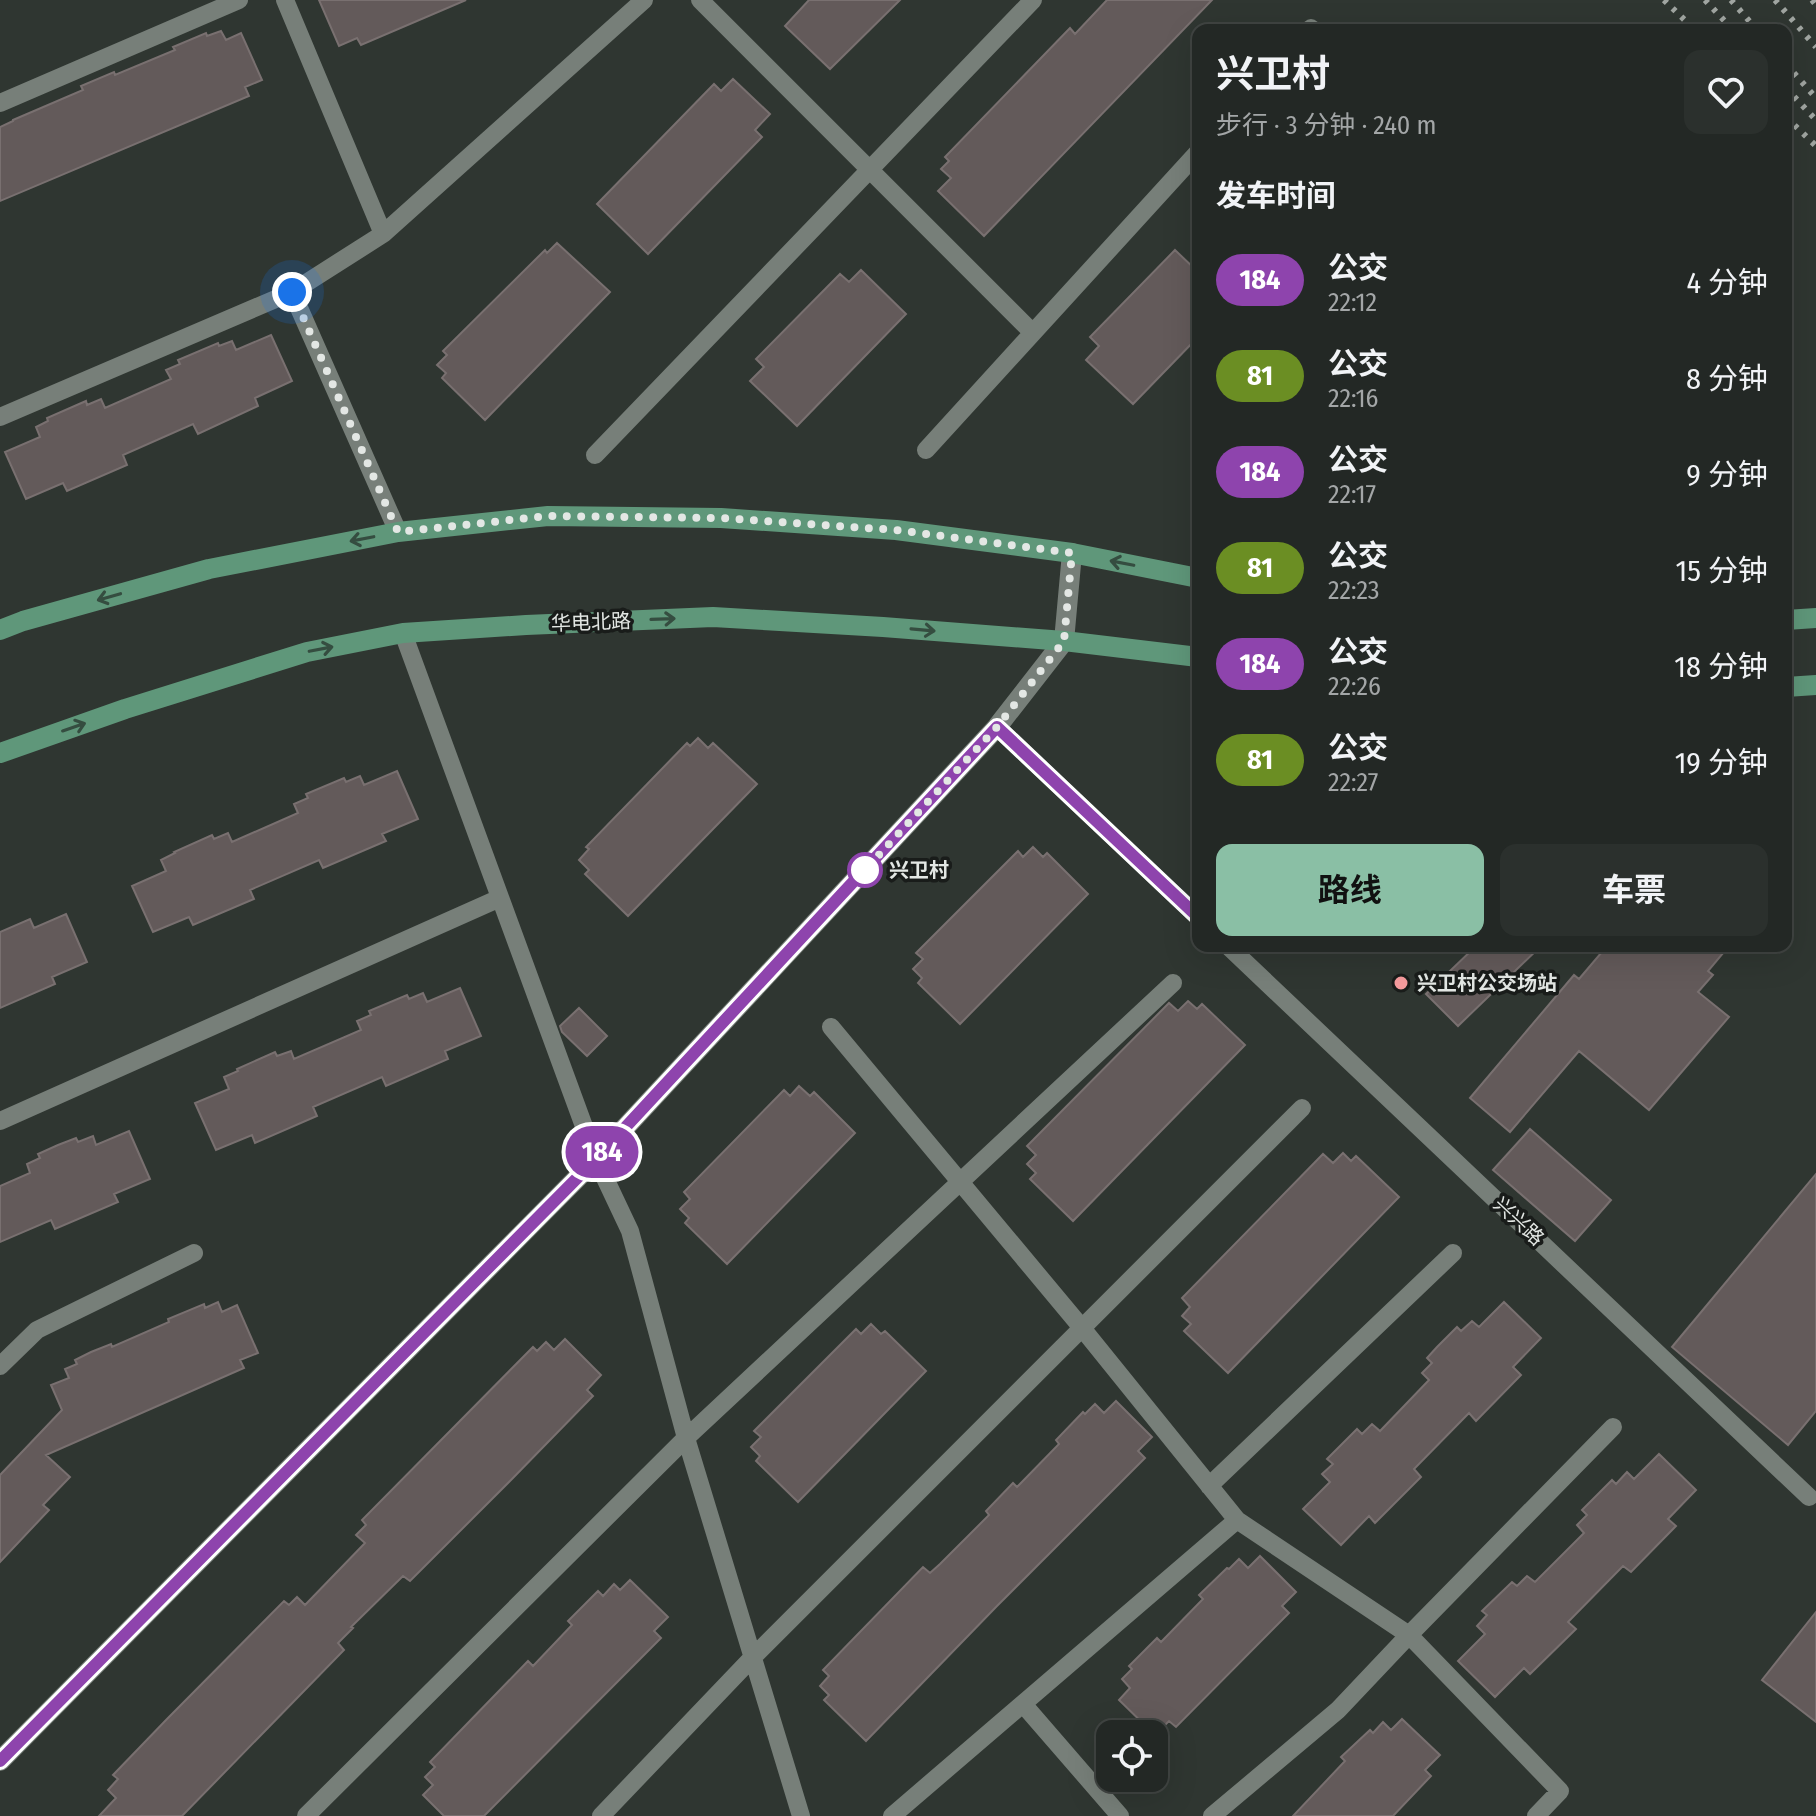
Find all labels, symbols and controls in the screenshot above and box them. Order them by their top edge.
button: heart [1684,50,1768,134]
text: 兴卫村 [1216,51,1330,97]
text: 步行 · 3 分钟 · 240 m [1216,110,1436,141]
text: 发车时间 [1216,178,1336,214]
text: 公交 [1328,250,1388,286]
text: 184 [1239,263,1281,296]
text: 4 分钟 [1686,265,1768,301]
your location [272,272,312,312]
text: 22:12 [1328,287,1377,318]
text: 公交 [1328,346,1388,382]
text: 81 [1247,359,1273,392]
text: 8 分钟 [1686,361,1768,397]
text: 22:16 [1328,383,1378,414]
text: 公交 [1328,442,1388,478]
text: 184 [1239,455,1281,488]
text: 9 分钟 [1686,457,1768,493]
text: 22:17 [1328,479,1376,510]
one-way arrow [350,533,375,548]
text: 公交 [1328,538,1388,574]
text: 81 [1247,551,1273,584]
text: 15 分钟 [1675,553,1768,589]
one-way arrow [1109,555,1135,570]
text: 22:23 [1328,575,1380,606]
one-way arrow [96,590,122,605]
street label: 华电北路 [551,609,631,635]
one-way arrow [649,611,676,626]
one-way arrow [909,623,936,638]
text: 公交 [1328,634,1388,670]
one-way arrow [308,641,334,656]
text: 184 [1239,647,1281,680]
text: 18 分钟 [1674,649,1768,685]
text: 22:26 [1328,671,1381,702]
one-way arrow [61,719,86,734]
text: 公交 [1328,730,1388,766]
text: 81 [1247,743,1273,776]
text: 19 分钟 [1675,745,1768,781]
text: 22:27 [1328,767,1378,798]
button: 路线 [1216,844,1484,936]
button: 车票 [1500,844,1768,936]
marker: 兴卫村 [848,853,882,887]
place label: 兴卫村 [889,858,949,882]
place label: 兴卫村公交场站 [1417,971,1557,995]
marker: 兴卫村公交场站 [1392,974,1410,992]
line badge: 184 [556,1126,648,1178]
text: 184 [581,1135,623,1168]
street label: 兴兴路 [1489,1192,1549,1250]
map controls [1096,1720,1168,1792]
button: locate [1096,1720,1168,1792]

